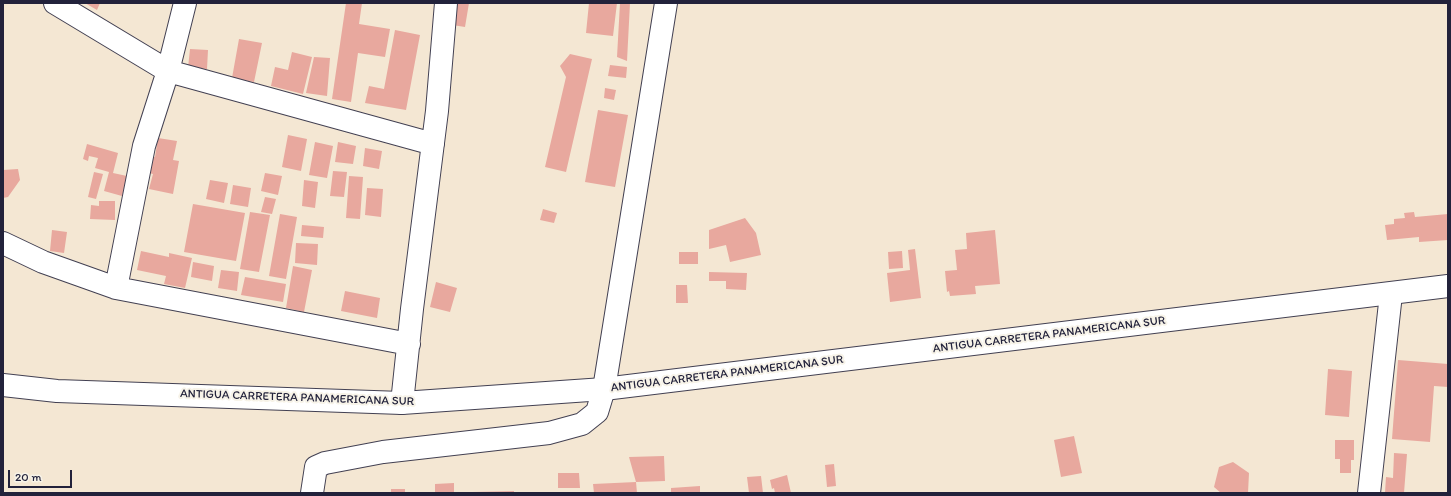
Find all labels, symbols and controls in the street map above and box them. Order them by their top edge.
street label: ANTIGUA CARRETERA PANAMERICANA SUR [932,314,1166,356]
street label: ANTIGUA CARRETERA PANAMERICANA SUR [610,353,844,395]
street label: ANTIGUA CARRETERA PANAMERICANA SUR [180,387,414,409]
scale bar [10,462,74,488]
text: 20 m [15,470,42,484]

